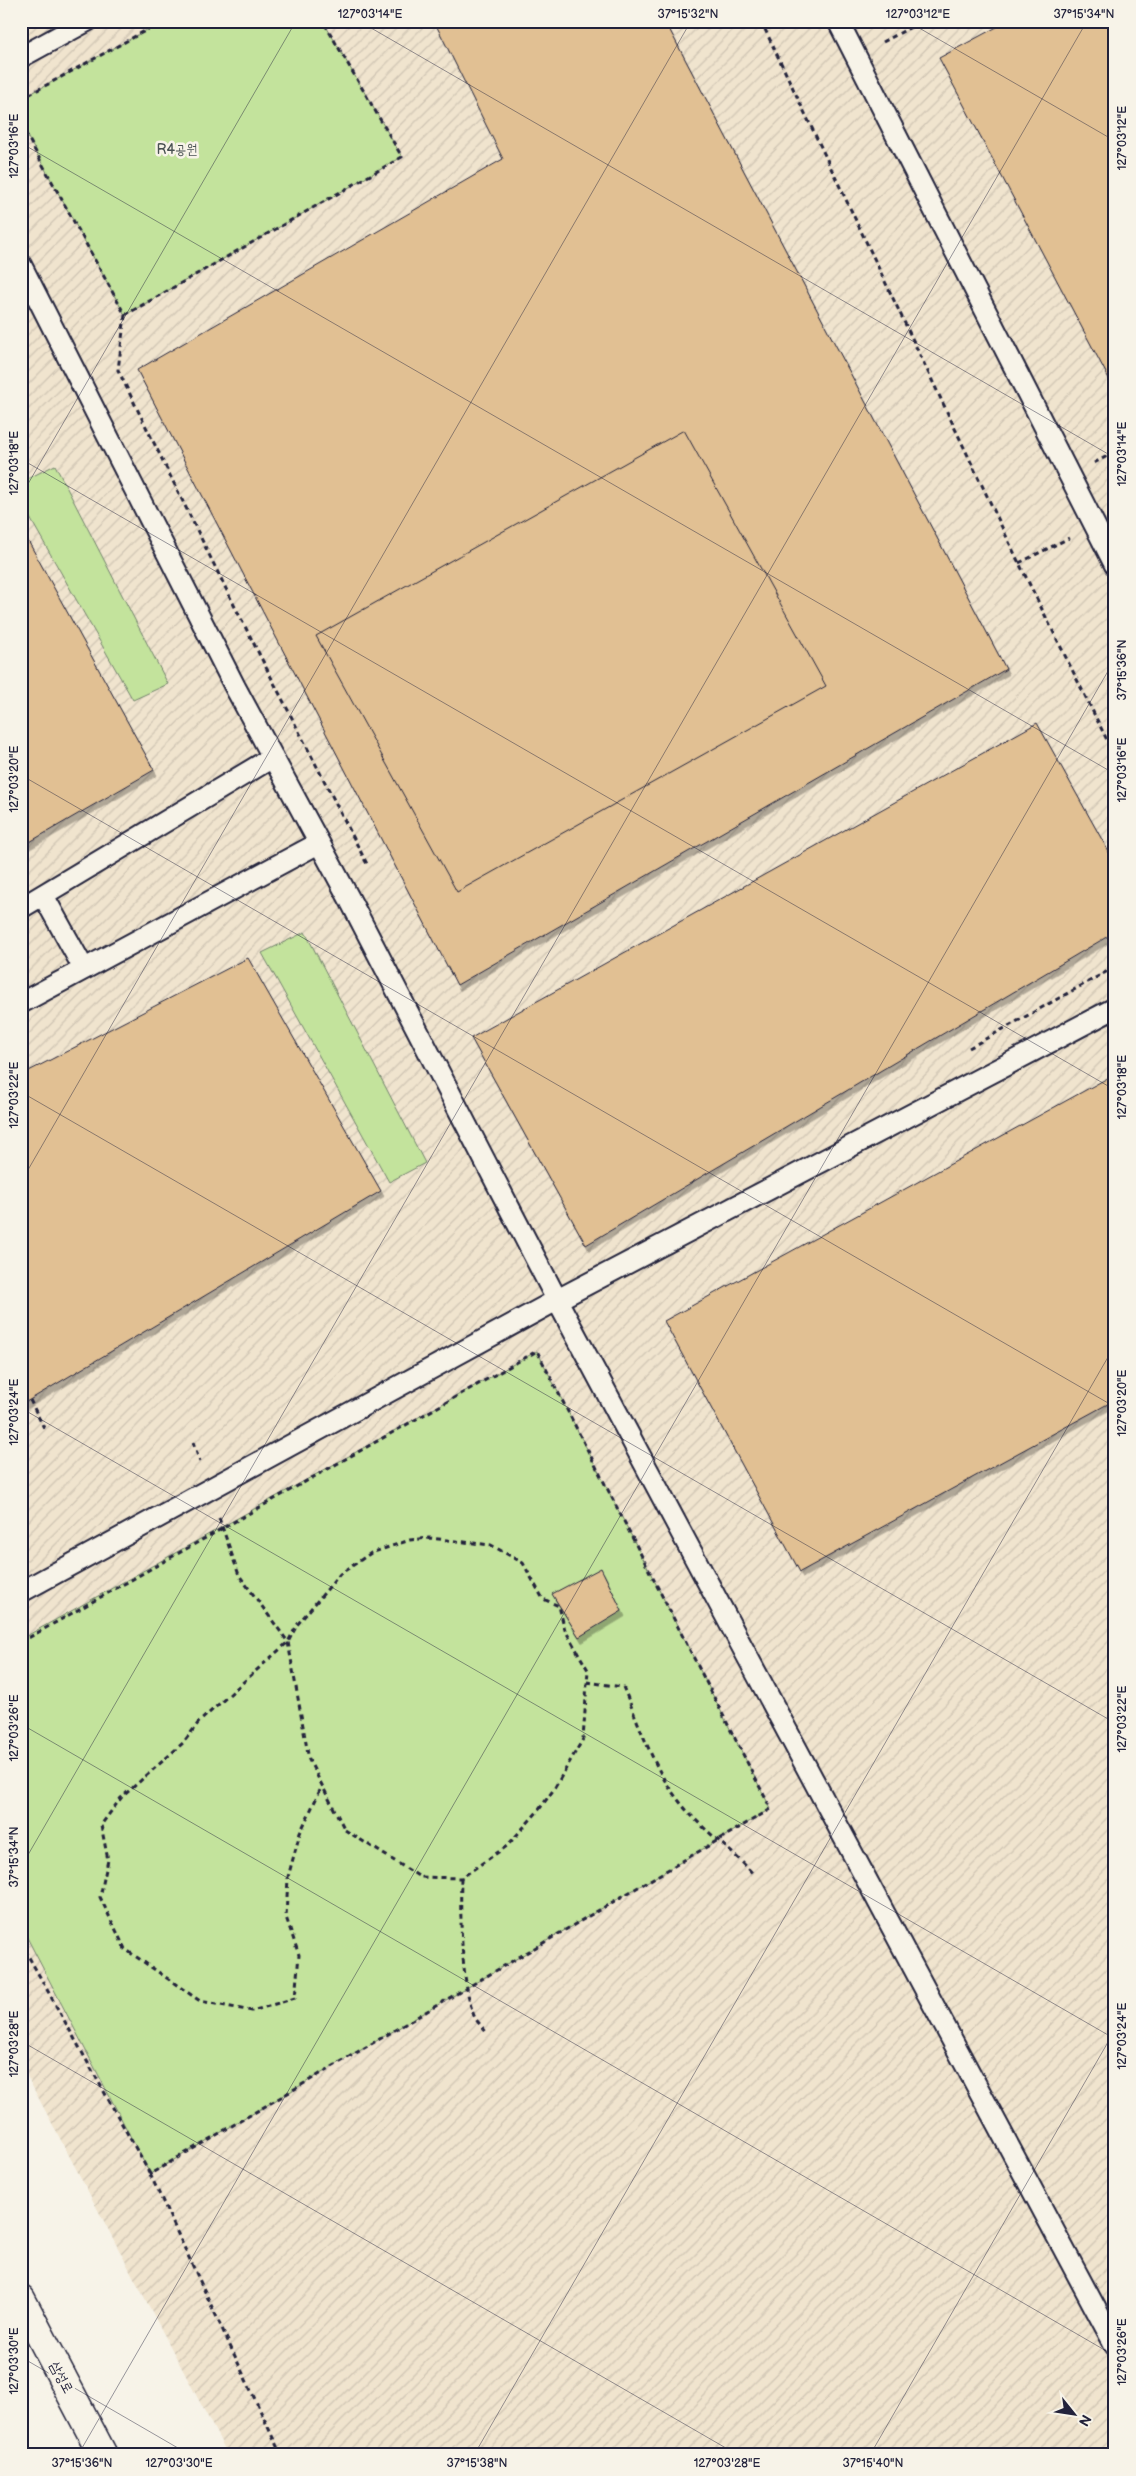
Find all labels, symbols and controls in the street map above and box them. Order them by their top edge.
text: 127°03'14"E [338,7,402,22]
text: 37°15'32"N [658,7,718,22]
text: 127°03'12"E [886,7,950,22]
text: 37°15'34"N [1053,7,1115,22]
text: 127°03'12"E [1115,106,1130,170]
text: 127°03'16"E [7,114,22,178]
park label: R4공원 [156,141,198,158]
text: 127°03'14"E [1115,422,1130,486]
text: 127°03'18"E [7,431,22,495]
text: 37°15'36"N [1115,639,1130,701]
text: 127°03'16"E [1115,738,1130,802]
text: 127°03'20"E [7,746,22,812]
text: 127°03'18"E [1115,1055,1130,1119]
text: 127°03'22"E [7,1062,22,1128]
text: 127°03'20"E [1115,1370,1130,1436]
text: 127°03'24"E [7,1378,22,1445]
text: 127°03'22"E [1115,1686,1130,1752]
text: 127°03'26"E [7,1694,22,1762]
text: 37°15'34"N [7,1826,22,1888]
text: 127°03'24"E [1115,2002,1130,2069]
text: 127°03'28"E [7,2011,22,2077]
text: 127°03'26"E [1115,2318,1130,2386]
text: 127°03'30"E [7,2327,22,2395]
street label: 삼성로 [46,2358,77,2396]
north arrow [1048,2388,1098,2438]
text: N [1075,2411,1095,2429]
text: 37°15'36"N [51,2456,113,2471]
text: 127°03'30"E [145,2456,213,2471]
text: 37°15'38"N [447,2456,507,2471]
text: 127°03'28"E [694,2456,760,2471]
text: 37°15'40"N [843,2456,903,2471]

